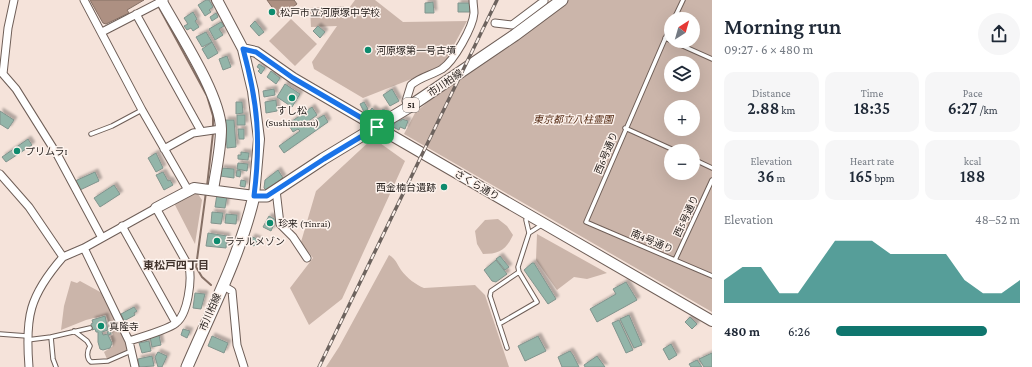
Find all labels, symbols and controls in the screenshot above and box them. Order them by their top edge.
marker: 松戸市立河原塚中学校 [267,7,277,17]
place label: 松戸市立河原塚中学校 [280,7,380,18]
north arrow [664,12,700,48]
map controls [664,12,700,180]
button: share [978,13,1020,55]
text: Morning run [724,14,841,39]
text: 09:27 · 6 × 480 m [724,42,813,57]
marker: 河原塚第一号古墳 [363,45,373,55]
place label: 河原塚第一号古墳 [376,45,456,56]
button: layers [664,56,700,92]
street label: 市川柏線 [425,67,465,99]
text: Distance [752,87,791,99]
text: Time [861,87,883,99]
text: Pace [963,87,983,99]
marker: すし松 (Sushimatsu) [287,93,297,103]
road number: 51 [403,98,419,112]
text: 2.88 [747,99,779,118]
text: 18:35 [854,99,890,118]
text: 6:27 [948,99,977,118]
button: + [664,100,700,136]
text: km [779,104,795,116]
text: /km [977,104,998,116]
place label: すし松 (Sushimatsu) [265,105,319,129]
pin [360,110,394,144]
park label: 東京都立八柱霊園 [533,114,615,125]
icon: arrive [366,116,388,138]
street label: 西6号通り [592,130,620,176]
button: − [664,144,700,180]
marker: プリムラI [12,146,22,156]
place label: プリムラI [25,146,68,157]
text: Elevation [751,155,792,167]
text: Heart rate [850,155,894,167]
text: kcal [964,155,982,167]
text: 36 [757,167,774,186]
text: 165 [849,167,872,186]
text: 188 [960,167,985,186]
street label: さくら通り [453,168,501,202]
text: m [774,172,785,184]
text: bpm [872,172,895,184]
place label: 西金楠台遺跡 [376,182,436,193]
marker: 西金楠台遺跡 [439,182,449,192]
street label: 西5号通り [672,193,700,239]
text: Elevation [724,212,773,227]
text: 48–52 m [975,212,1020,227]
marker: 珍来 (Tinrai) [265,218,275,228]
place label: 珍来 (Tinrai) [278,218,331,230]
street label: 南4号通り [629,227,675,255]
marker: ラテルメゾン [212,236,222,246]
place label: ラテルメゾン [225,236,285,247]
district label: 東松戸四丁目 [143,259,209,271]
street label: 市川柏線 [197,291,223,333]
marker: 真隆寺 [96,321,106,331]
place label: 真隆寺 [109,321,139,332]
text: 480 m [724,324,760,339]
text: 6:26 [788,324,810,339]

